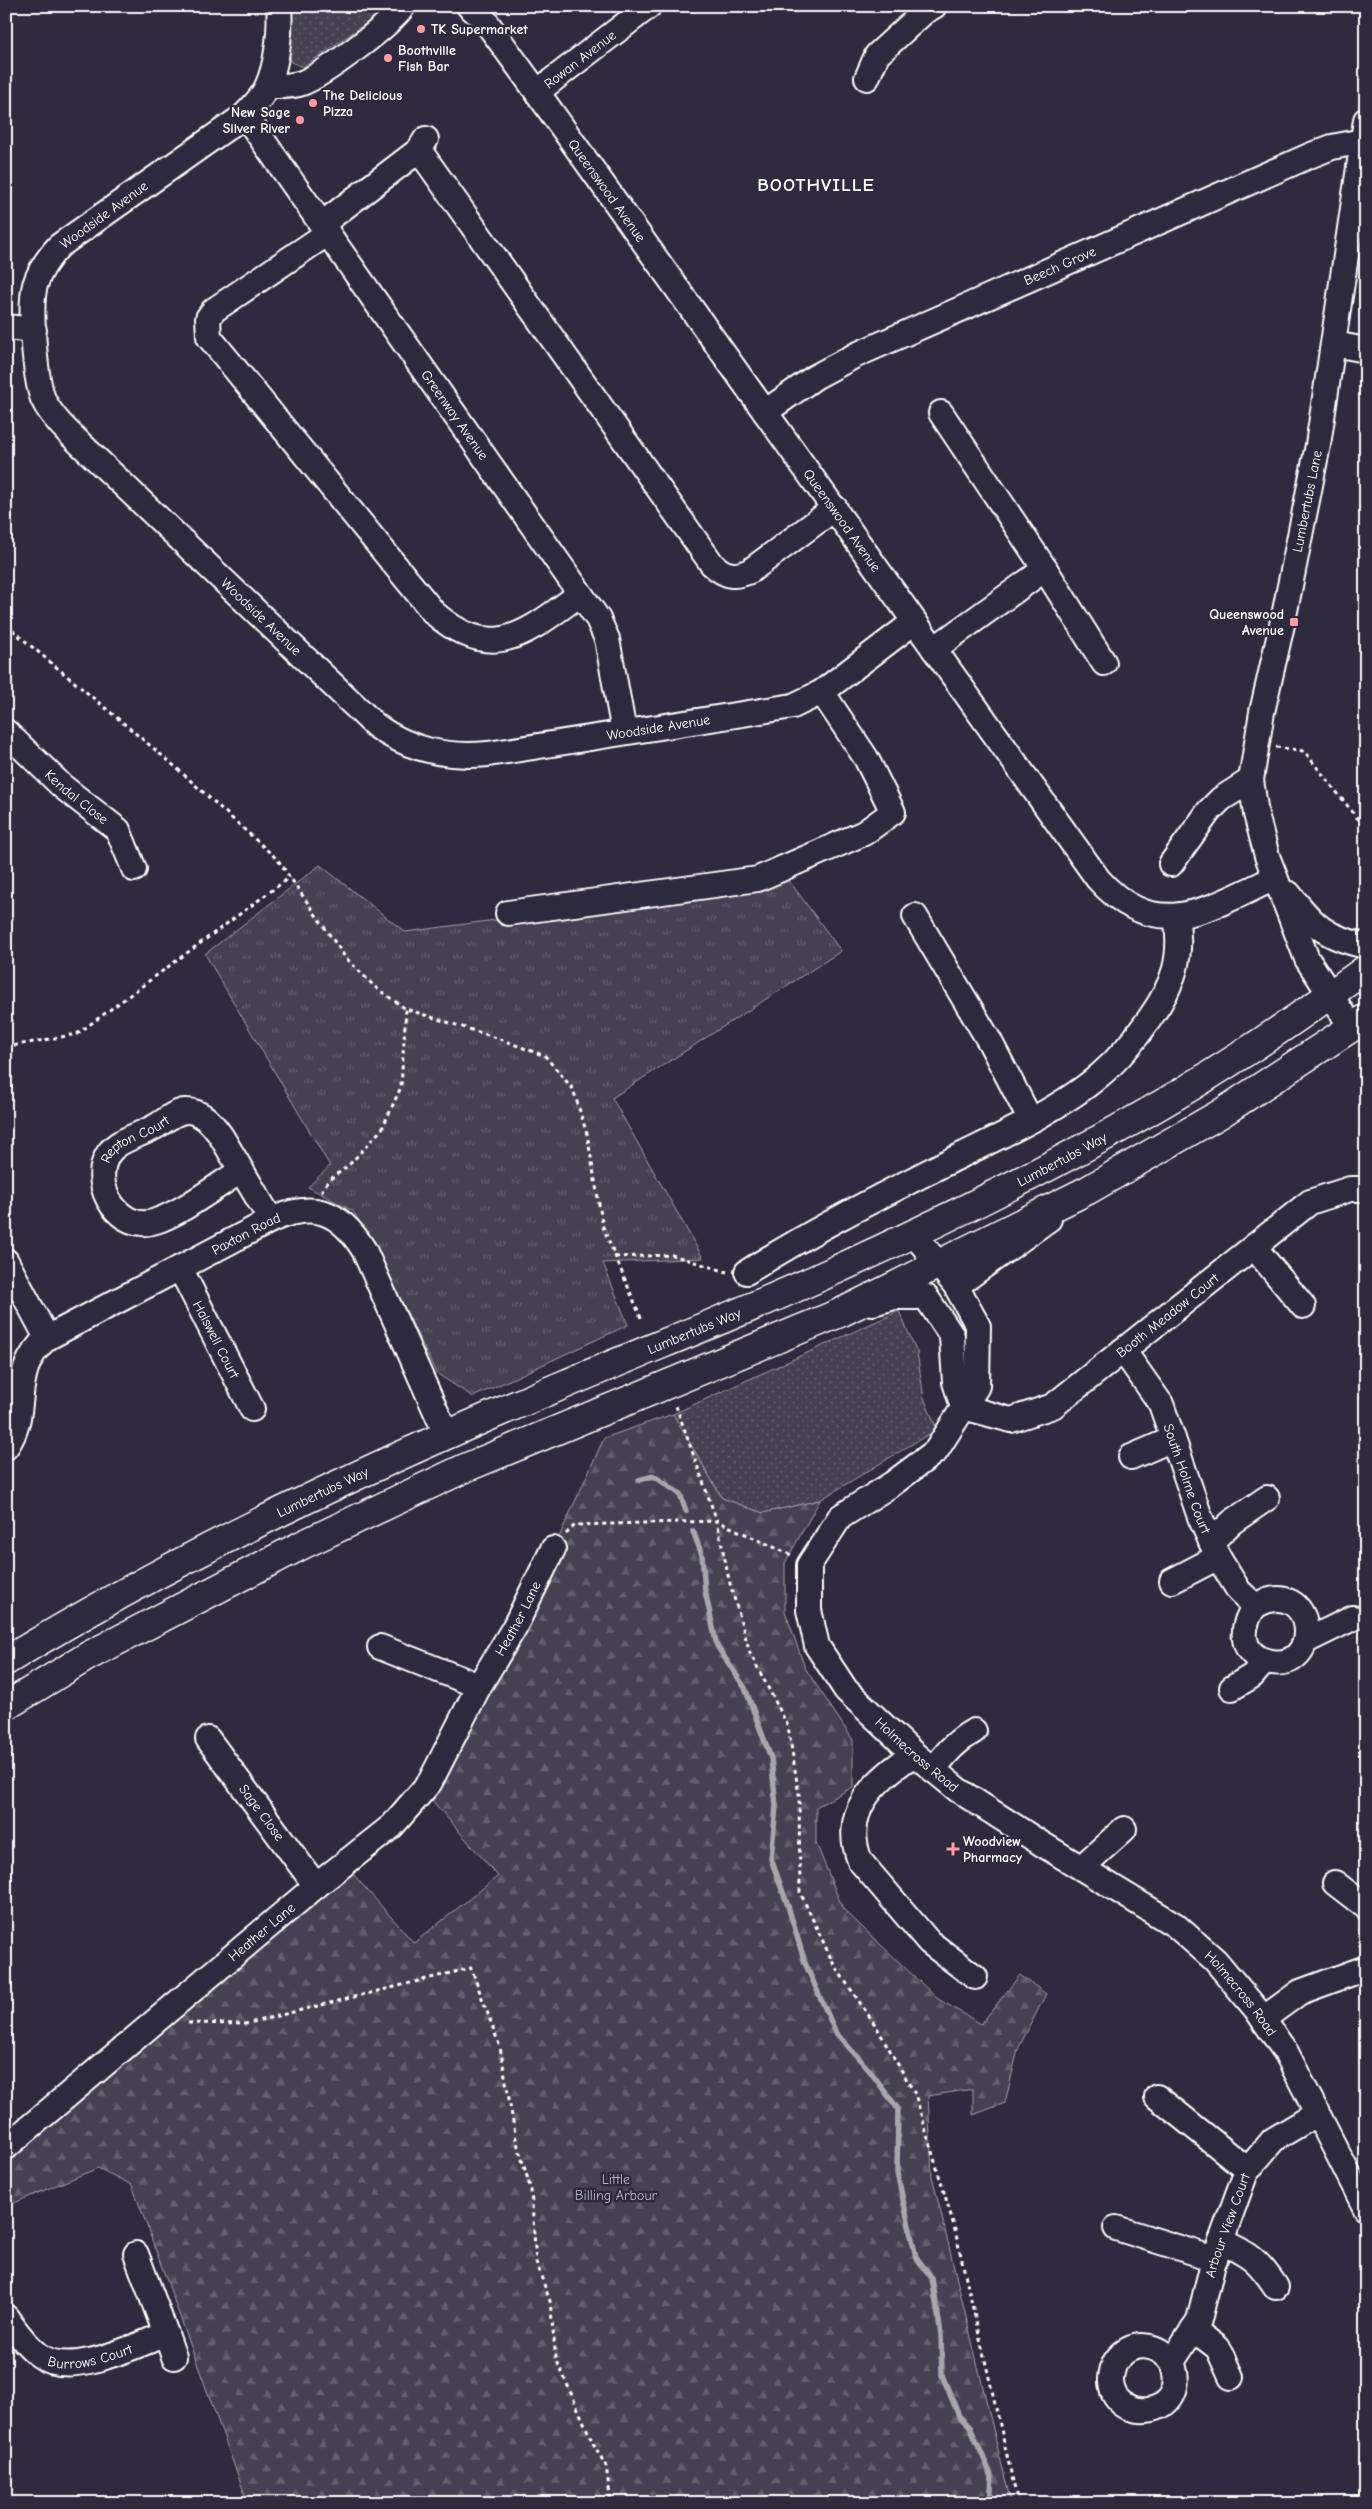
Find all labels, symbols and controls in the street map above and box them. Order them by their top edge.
place label: TK Supermarket [431,21,528,38]
marker: TK Supermarket [415,23,427,35]
street label: Rowan Avenue [541,26,619,92]
place label: Boothville Fish Bar [398,42,456,75]
marker: Boothville Fish Bar [382,52,394,64]
place label: The Delicious Pizza [323,87,402,120]
marker: The Delicious Pizza [307,97,319,109]
place label: New Sage Silver River [223,104,290,137]
marker: New Sage Silver River [294,114,306,126]
street label: Queenswood Avenue [565,136,650,245]
district label: BOOTHVILLE [757,174,875,196]
street label: Woodside Avenue [57,177,151,253]
street label: Beech Grove [1021,242,1098,289]
street label: Greenway Avenue [418,366,492,463]
street label: Lumbertubs Lane [1288,449,1325,554]
street label: Queenswood Avenue [800,466,885,575]
street label: Woodside Avenue [218,574,305,659]
place label: Queenswood Avenue [1209,606,1284,639]
marker: Queenswood Avenue [1288,616,1300,628]
street label: Woodside Avenue [605,711,711,744]
street label: Kendal Close [42,766,112,828]
street label: Repton Court [96,1111,173,1165]
street label: Lumbertubs Way [1014,1128,1110,1190]
street label: Paxton Road [209,1209,283,1258]
street label: Booth Meadow Court [1113,1269,1223,1361]
street label: Halswell Court [189,1298,244,1382]
street label: Lumbertubs Way [645,1304,744,1358]
street label: South Holme Court [1160,1421,1215,1537]
street label: Lumbertubs Way [274,1463,372,1521]
street label: Heather Lane [491,1578,544,1659]
street label: Holmecross Road [872,1714,962,1796]
street label: Sage Close [236,1781,288,1844]
place label: Woodview Pharmacy [963,1833,1023,1866]
marker: Woodview Pharmacy [947,1843,959,1855]
street label: Heather Lane [225,1899,298,1965]
street label: Holmecross Road [1201,1947,1280,2039]
street label: Arbour View Court [1201,2170,1254,2279]
park label: Little Billing Arbour [575,2171,658,2204]
street label: Burrows Court [46,2340,135,2372]

